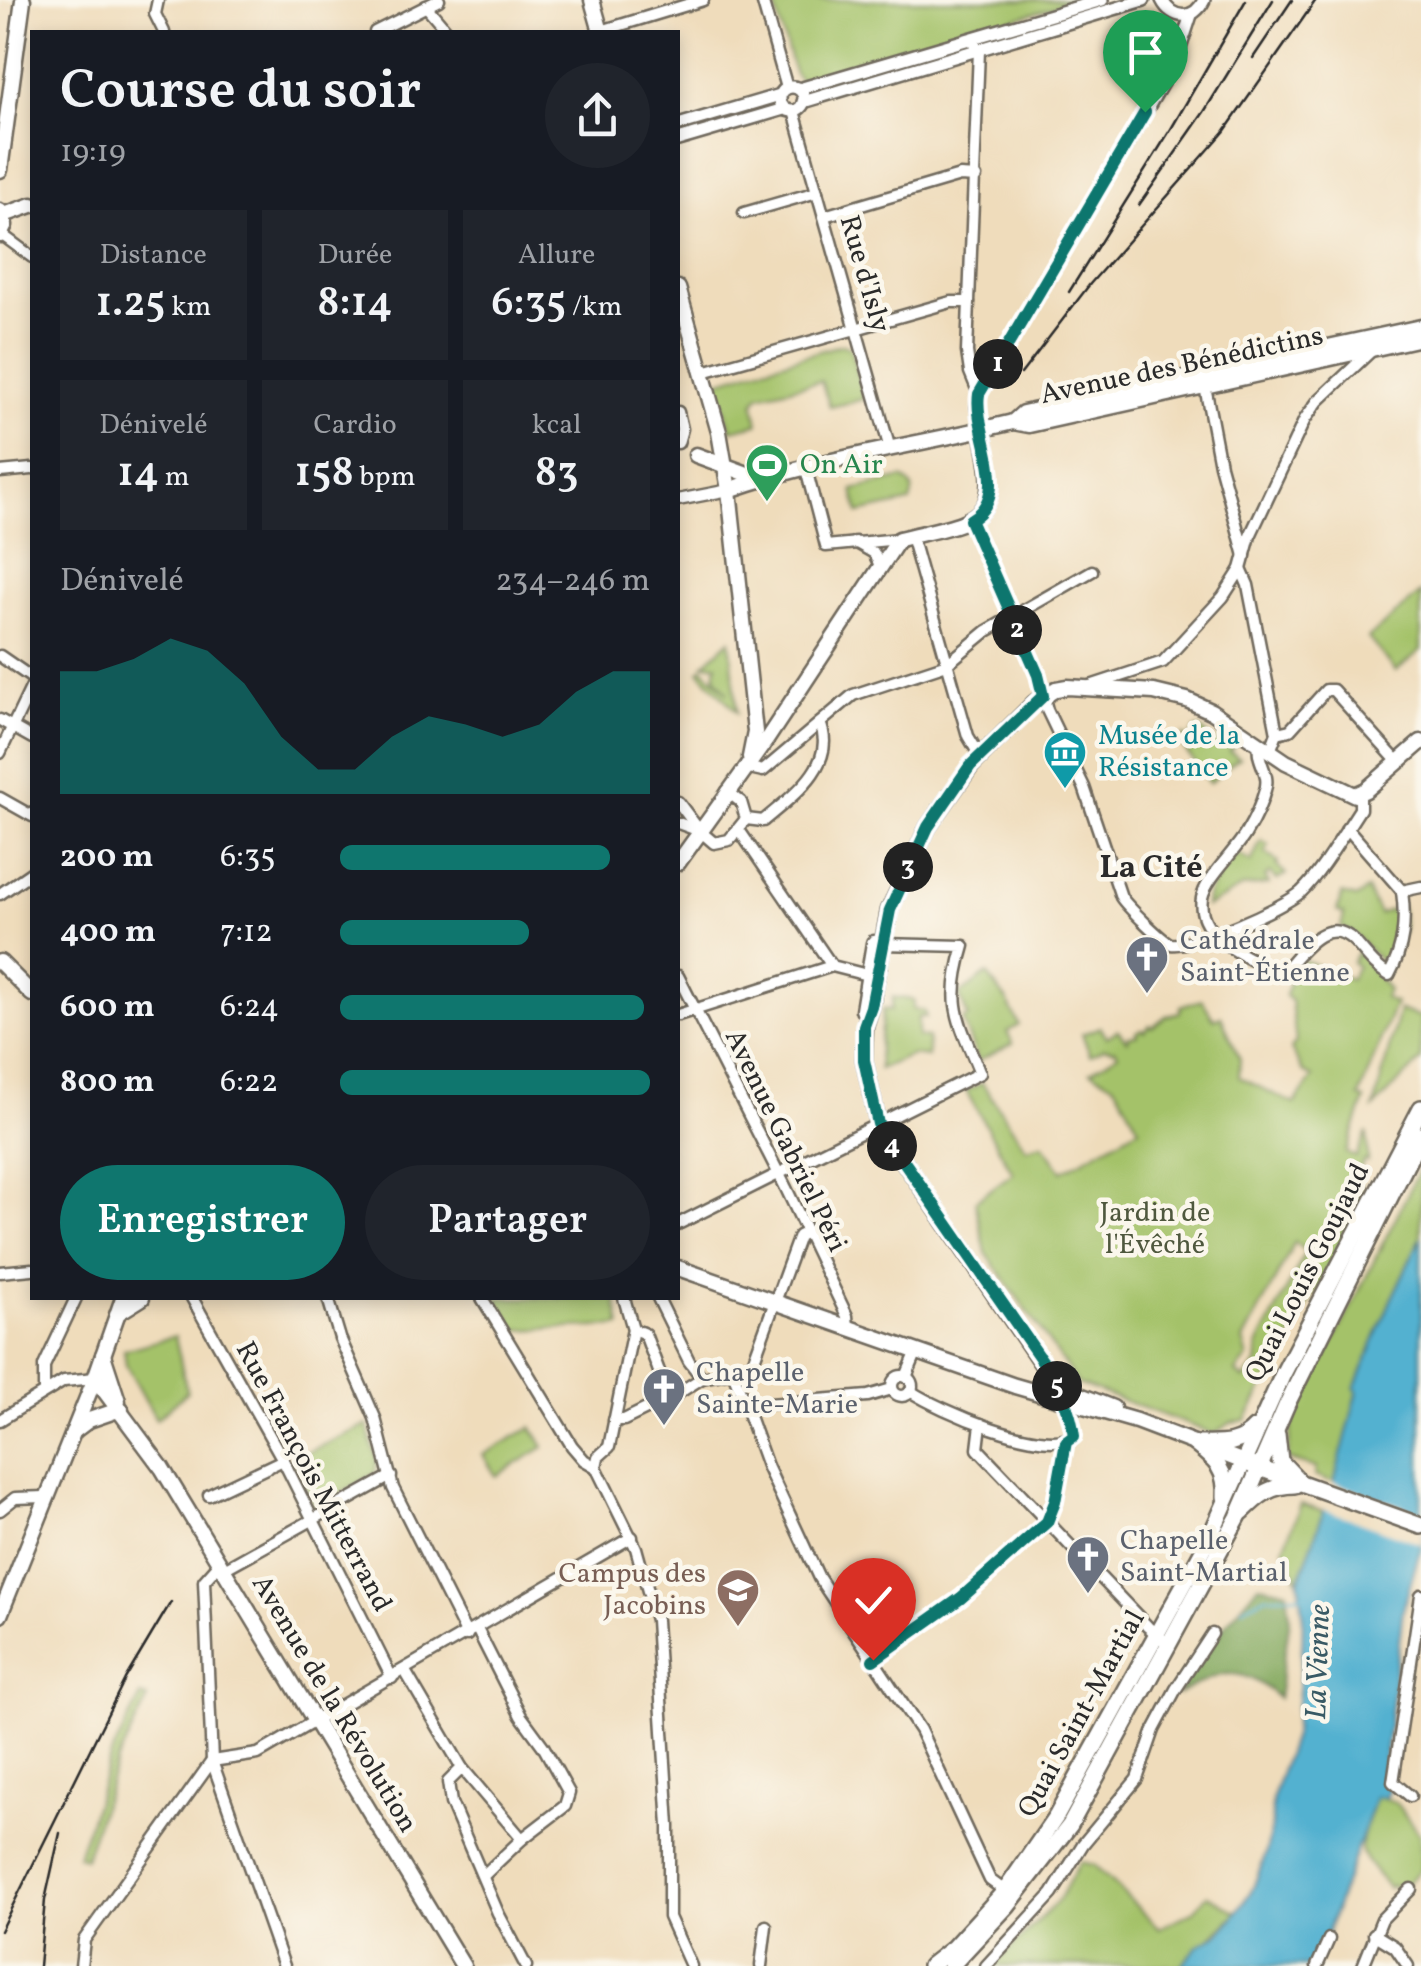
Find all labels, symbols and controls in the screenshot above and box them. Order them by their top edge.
pin [1103,10,1188,113]
icon: arrive [1118,25,1173,80]
text: Course du soir [60,55,421,131]
button: share [545,63,650,168]
text: 19:19 [60,131,126,175]
street label: Rue d'Isly [829,211,899,337]
text: Distance [100,236,207,275]
text: Durée [318,236,392,275]
text: Allure [518,236,595,275]
text: 1.25 [95,275,166,334]
text: 8:14 [317,275,393,334]
text: 6:35 [491,275,566,334]
text: km [166,288,211,327]
text: /km [566,288,622,327]
street label: Avenue des Bénédictins [1037,317,1327,415]
pin: 1 [973,339,1023,389]
text: 1 [992,344,1004,383]
text: Dénivelé [99,406,207,445]
text: Cardio [313,406,397,445]
text: kcal [532,406,582,445]
sports icon: On Air [744,442,790,503]
text: 14 [117,445,159,504]
text: 158 [295,445,354,504]
text: 83 [535,445,579,504]
place label: On Air [800,446,883,485]
text: m [159,458,190,497]
text: bpm [354,458,415,497]
text: Dénivelé [60,560,184,604]
text: 234–246 m [496,560,650,604]
pin: 2 [992,605,1042,655]
text: 2 [1010,610,1024,649]
place label: Musée de la Résistance [1098,717,1240,788]
museum icon: Musée de la Résistance [1042,729,1088,790]
text: 200 m [60,836,154,880]
text: 6:35 [220,836,276,880]
pin: 3 [883,842,933,892]
text: 3 [901,847,915,886]
district label: La Cité [1099,847,1203,891]
text: 400 m [60,911,156,955]
text: 7:12 [220,911,273,955]
place label: Cathédrale Saint-Étienne [1180,922,1350,993]
church icon: Cathédrale Saint-Étienne [1124,934,1170,995]
text: 600 m [60,986,155,1030]
text: 6:24 [220,986,279,1030]
street label: Avenue Gabriel Péri [714,1023,856,1259]
text: 800 m [60,1061,155,1105]
text: 6:22 [220,1061,278,1105]
pin: 4 [867,1121,917,1171]
text: 4 [884,1126,900,1165]
street label: Quai Louis Goujaud [1236,1157,1380,1389]
button: Enregistrer [60,1165,345,1280]
button: Partager [365,1165,650,1280]
park label: Jardin de l'Évêché [1100,1194,1210,1265]
street label: Rue François Mitterrand [225,1335,401,1619]
place label: Chapelle Sainte-Marie [696,1354,858,1425]
pin: 5 [1032,1361,1082,1411]
church icon: Chapelle Sainte-Marie [641,1366,687,1427]
text: 5 [1050,1366,1064,1405]
place label: Chapelle Saint-Martial [1120,1522,1287,1593]
church icon: Chapelle Saint-Martial [1065,1534,1111,1595]
place label: Campus des Jacobins [559,1555,706,1626]
pin [831,1558,916,1661]
school or university icon: Campus des Jacobins [715,1567,761,1628]
street label: Avenue de la Révolution [241,1568,427,1840]
icon: check [846,1573,901,1628]
street label: Quai Saint-Martial [1009,1603,1155,1825]
water label: La Vienne [1296,1604,1342,1720]

